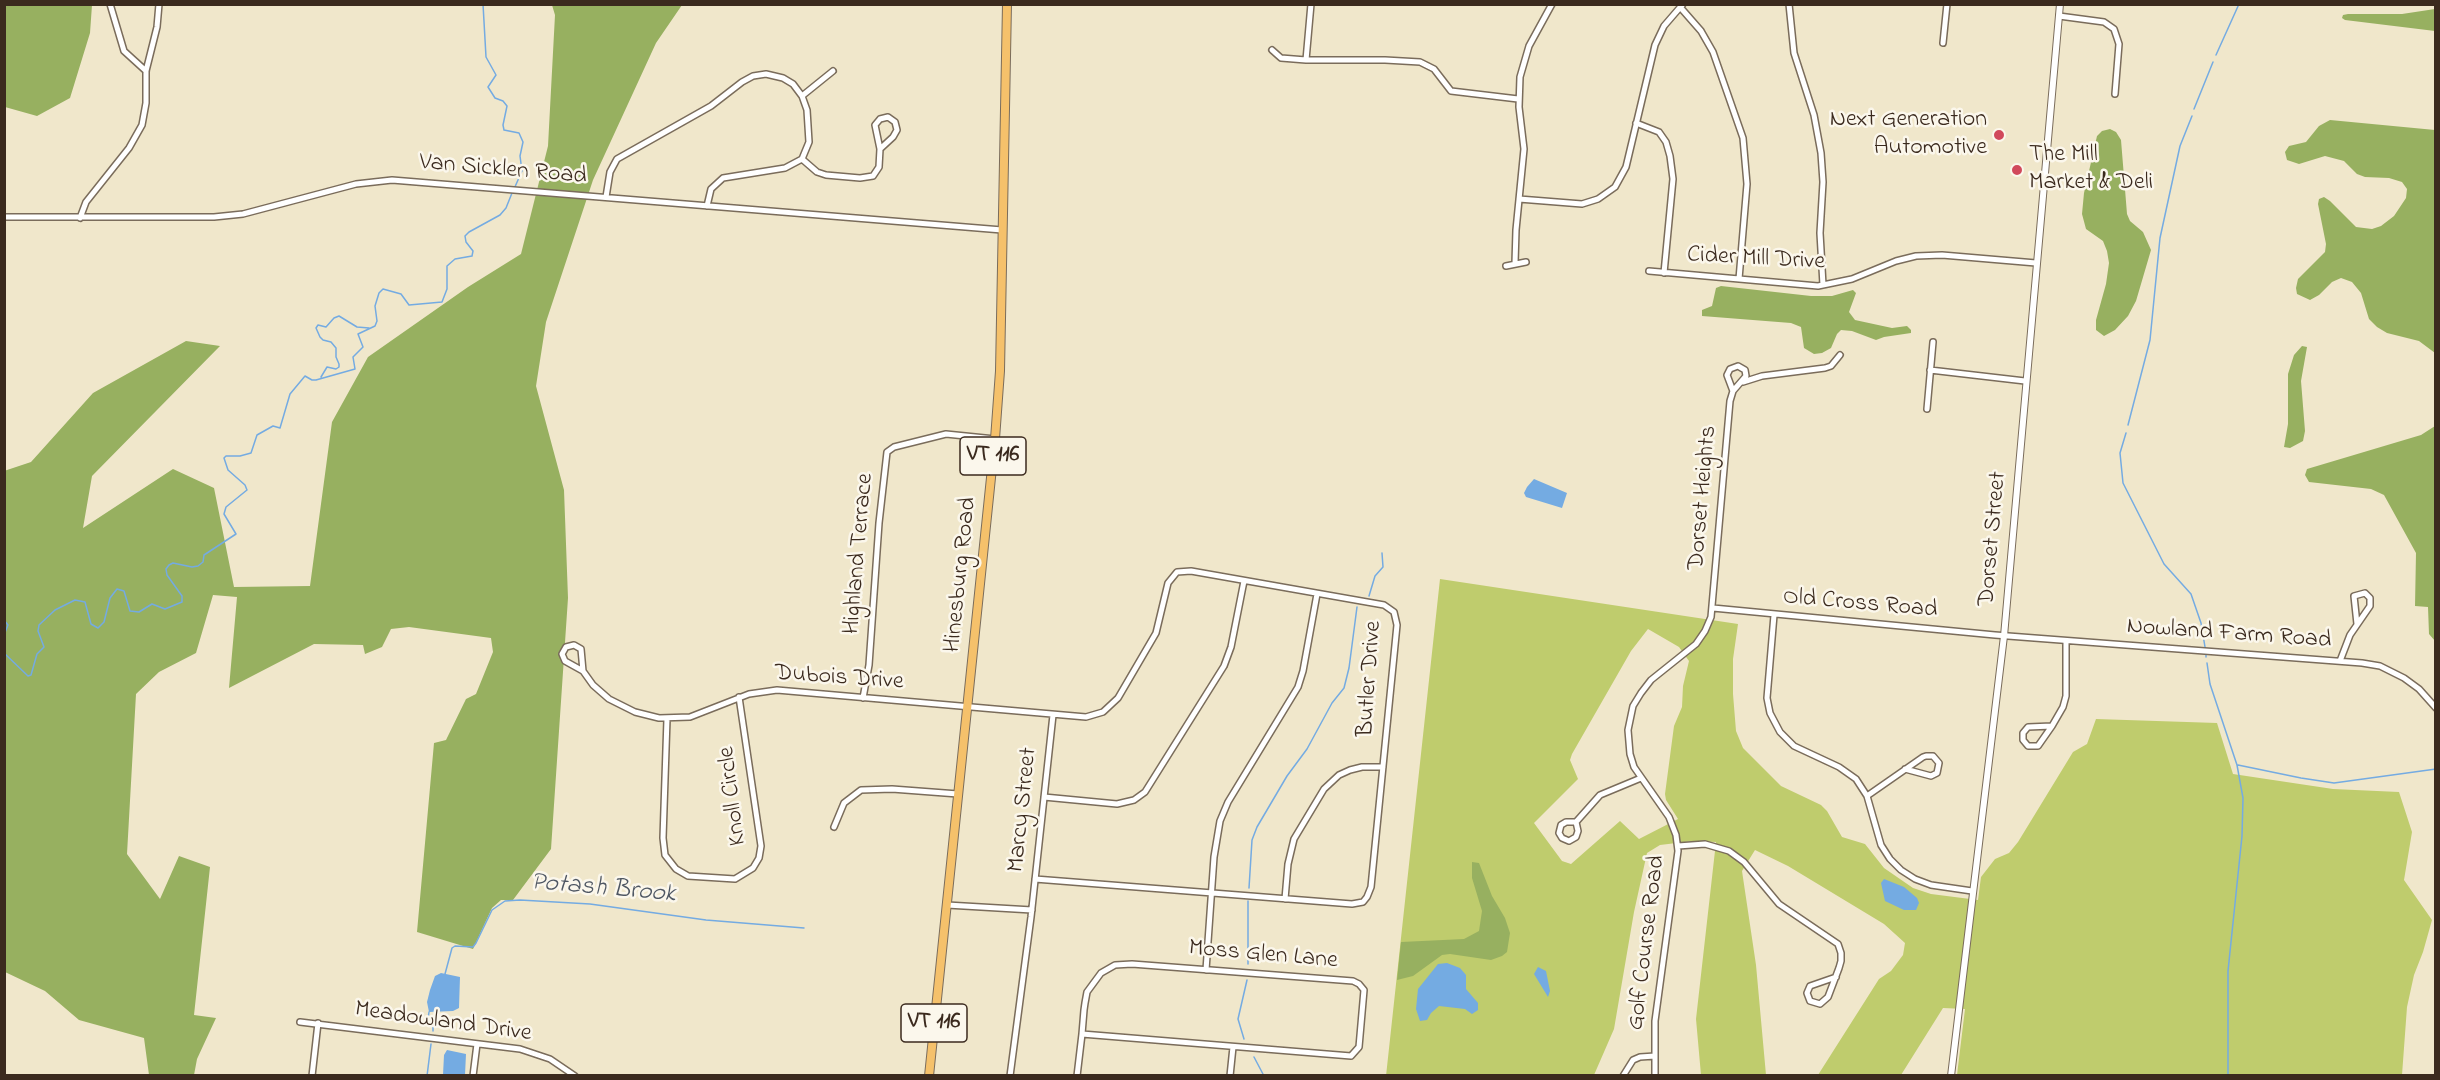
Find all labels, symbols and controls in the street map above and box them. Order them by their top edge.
place label: Next Generation Automotive [1830,107,1987,163]
marker: Next Generation Automotive [1992,128,2006,142]
place label: The Mill Market & Deli [2029,142,2153,198]
street label: Van Sicklen Road [418,149,588,193]
marker: The Mill Market & Deli [2010,163,2024,177]
street label: Cider Mill Drive [1686,242,1826,278]
street label: Dorset Heights [1683,424,1725,572]
road number: VT 116 [960,437,1026,475]
street label: Dorset Street [1974,470,2014,608]
street label: Highland Terrace [839,472,881,636]
street label: Hinesburg Road [940,496,984,654]
street label: Old Cross Road [1782,584,1938,626]
street label: Nowland Farm Road [2126,613,2332,657]
street label: Butler Drive [1353,620,1389,738]
street label: Dubois Drive [774,660,904,698]
street label: Knoll Circle [714,745,754,847]
street label: Marcy Street [1003,746,1045,874]
street label: Golf Course Road [1623,854,1673,1032]
water label: Potash Brook [529,868,677,912]
street label: Moss Glen Lane [1187,935,1339,977]
street label: Meadowland Drive [353,996,533,1050]
road number: VT 116 [901,1004,967,1042]

